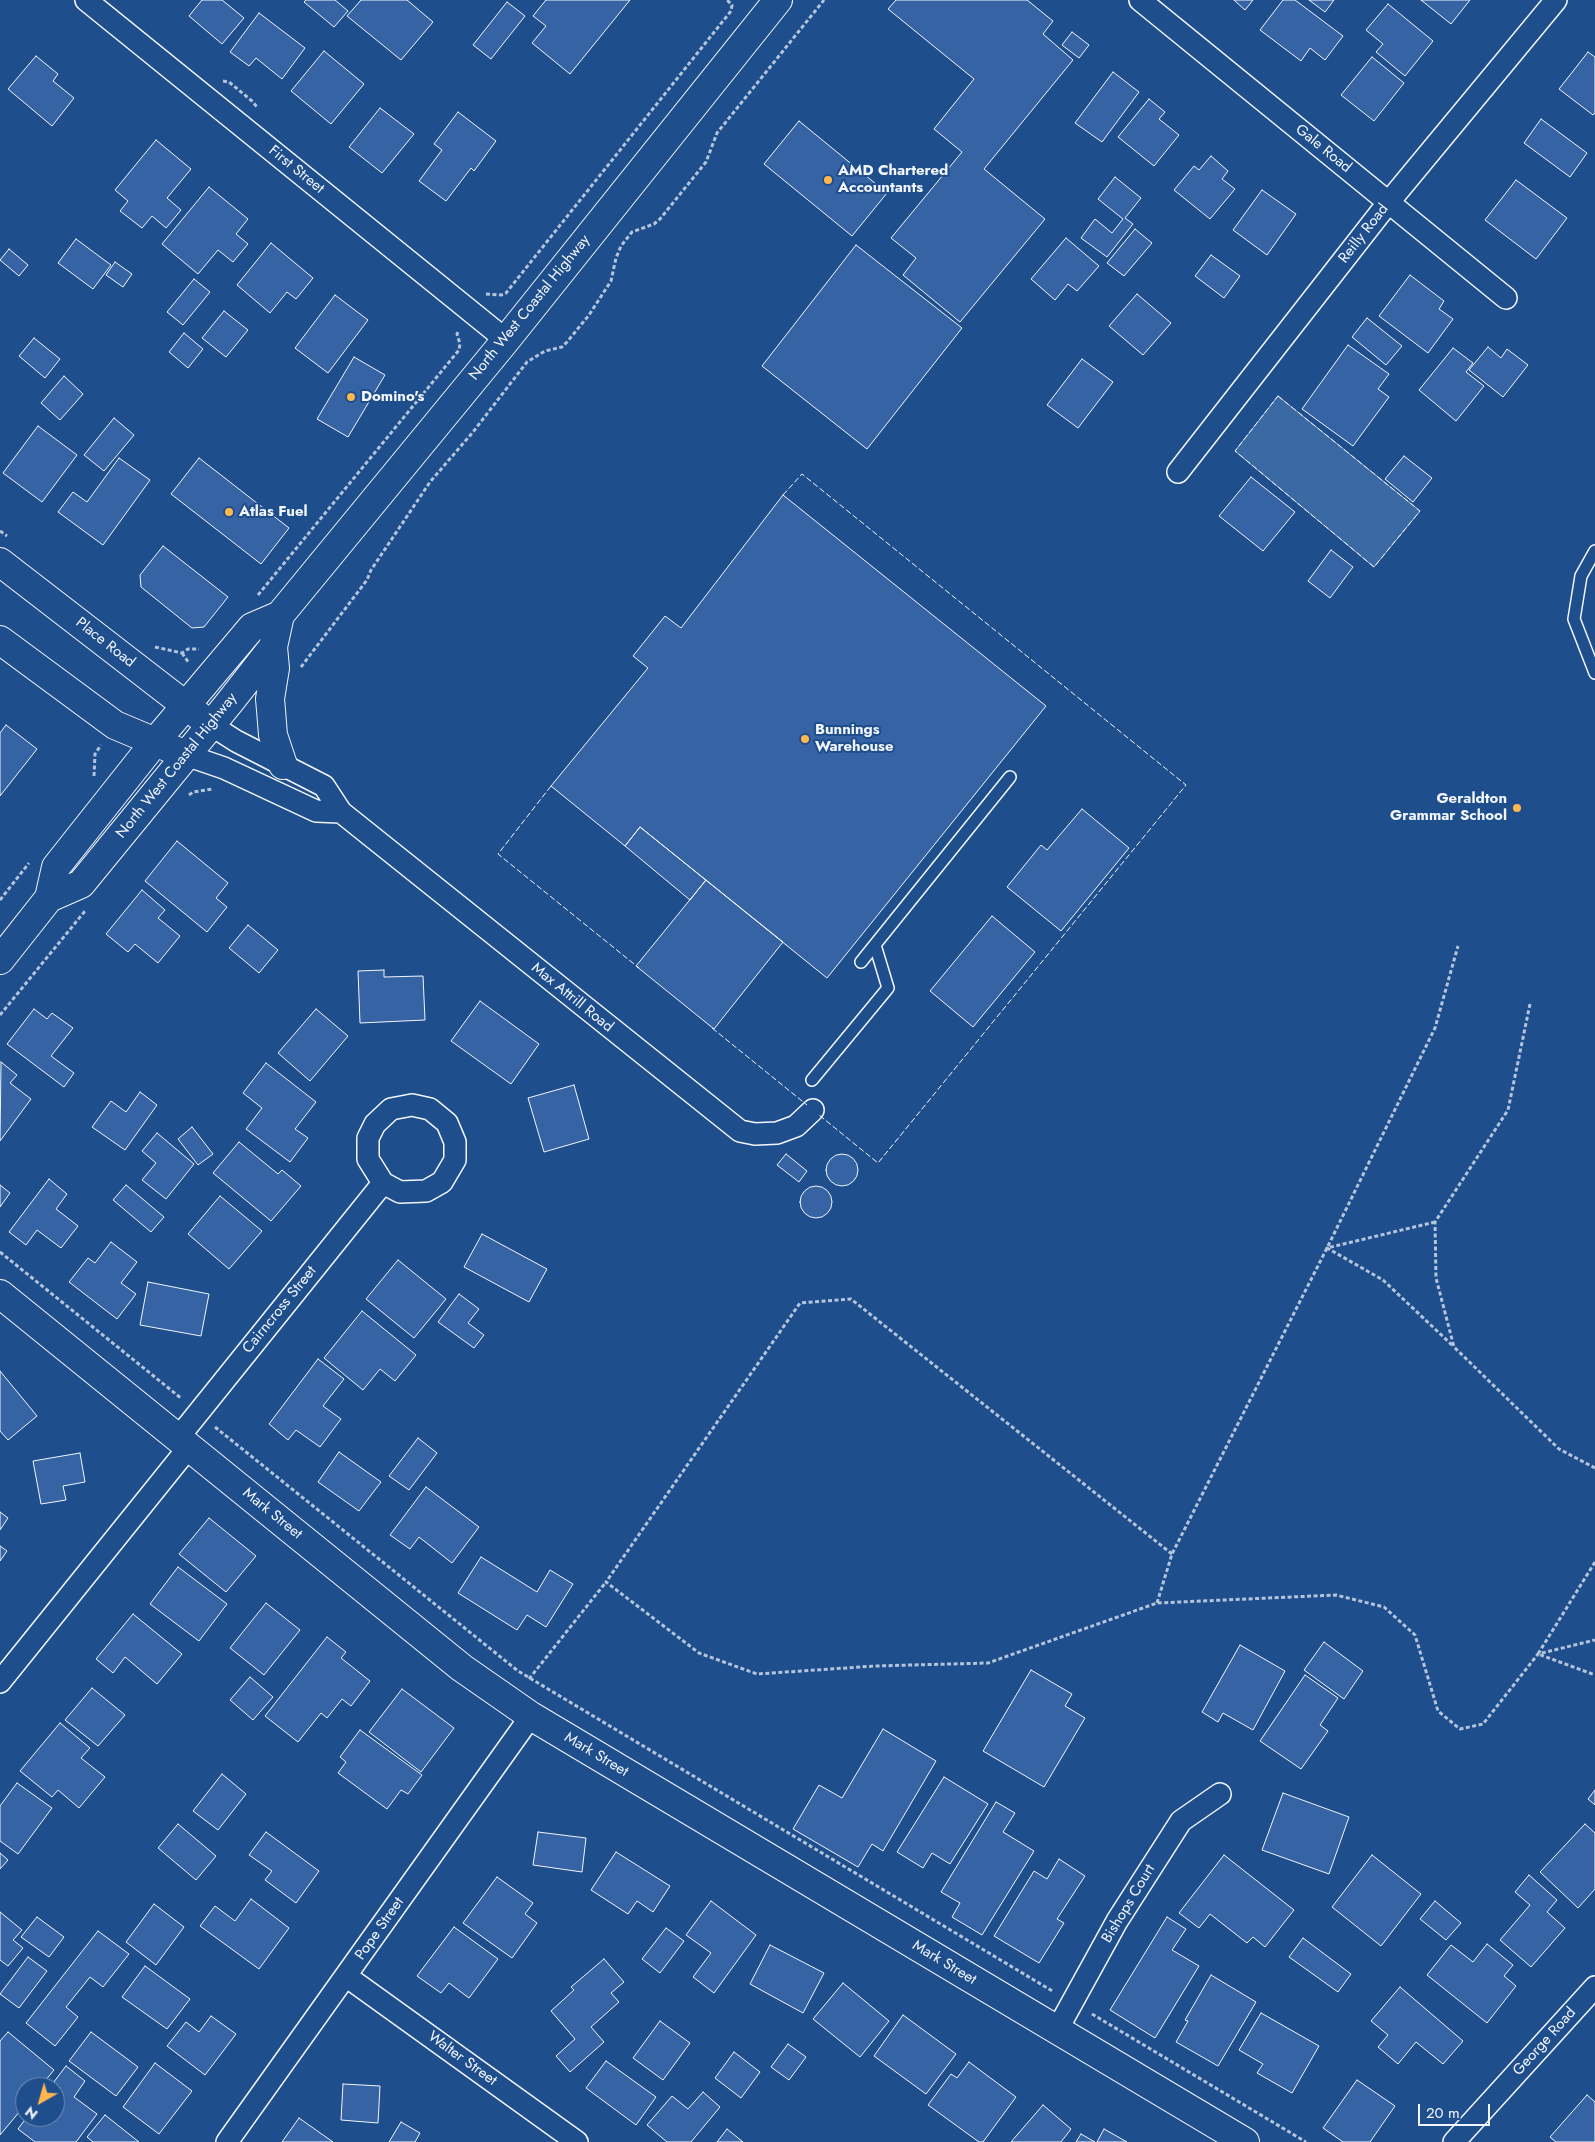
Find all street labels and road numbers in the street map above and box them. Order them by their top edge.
street label: Gale Road [1291,121,1355,177]
street label: First Street [265,142,327,198]
street label: Reilly Road [1335,201,1393,267]
street label: North West Coastal Highway [466,232,594,384]
street label: Place Road [72,614,138,672]
street label: North West Coastal Highway [113,690,241,842]
street label: Max Attrill Road [527,960,617,1036]
street label: Cairncross Street [239,1263,321,1357]
street label: Mark Street [239,1485,305,1543]
street label: Mark Street [561,1729,631,1781]
street label: Bishops Court [1098,1861,1160,1947]
street label: Pope Street [352,1894,408,1964]
street label: Mark Street [909,1937,979,1989]
street label: George Road [1510,2004,1580,2080]
street label: Walter Street [424,2028,500,2090]

